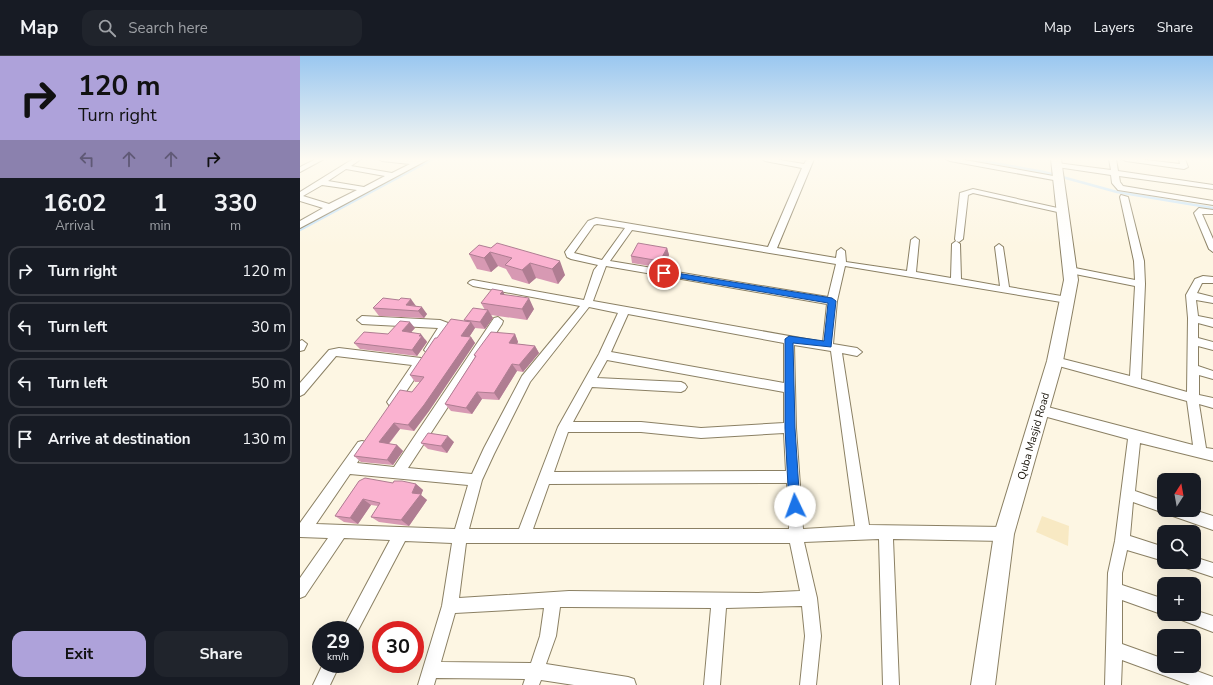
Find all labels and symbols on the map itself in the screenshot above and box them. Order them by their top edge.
pin [647,256,681,290]
street label: Quba Masjid Road [1014,391,1053,482]
north arrow [1157,473,1201,517]
position arrow [774,485,816,527]
speed limit sign: 30 [372,621,424,673]

